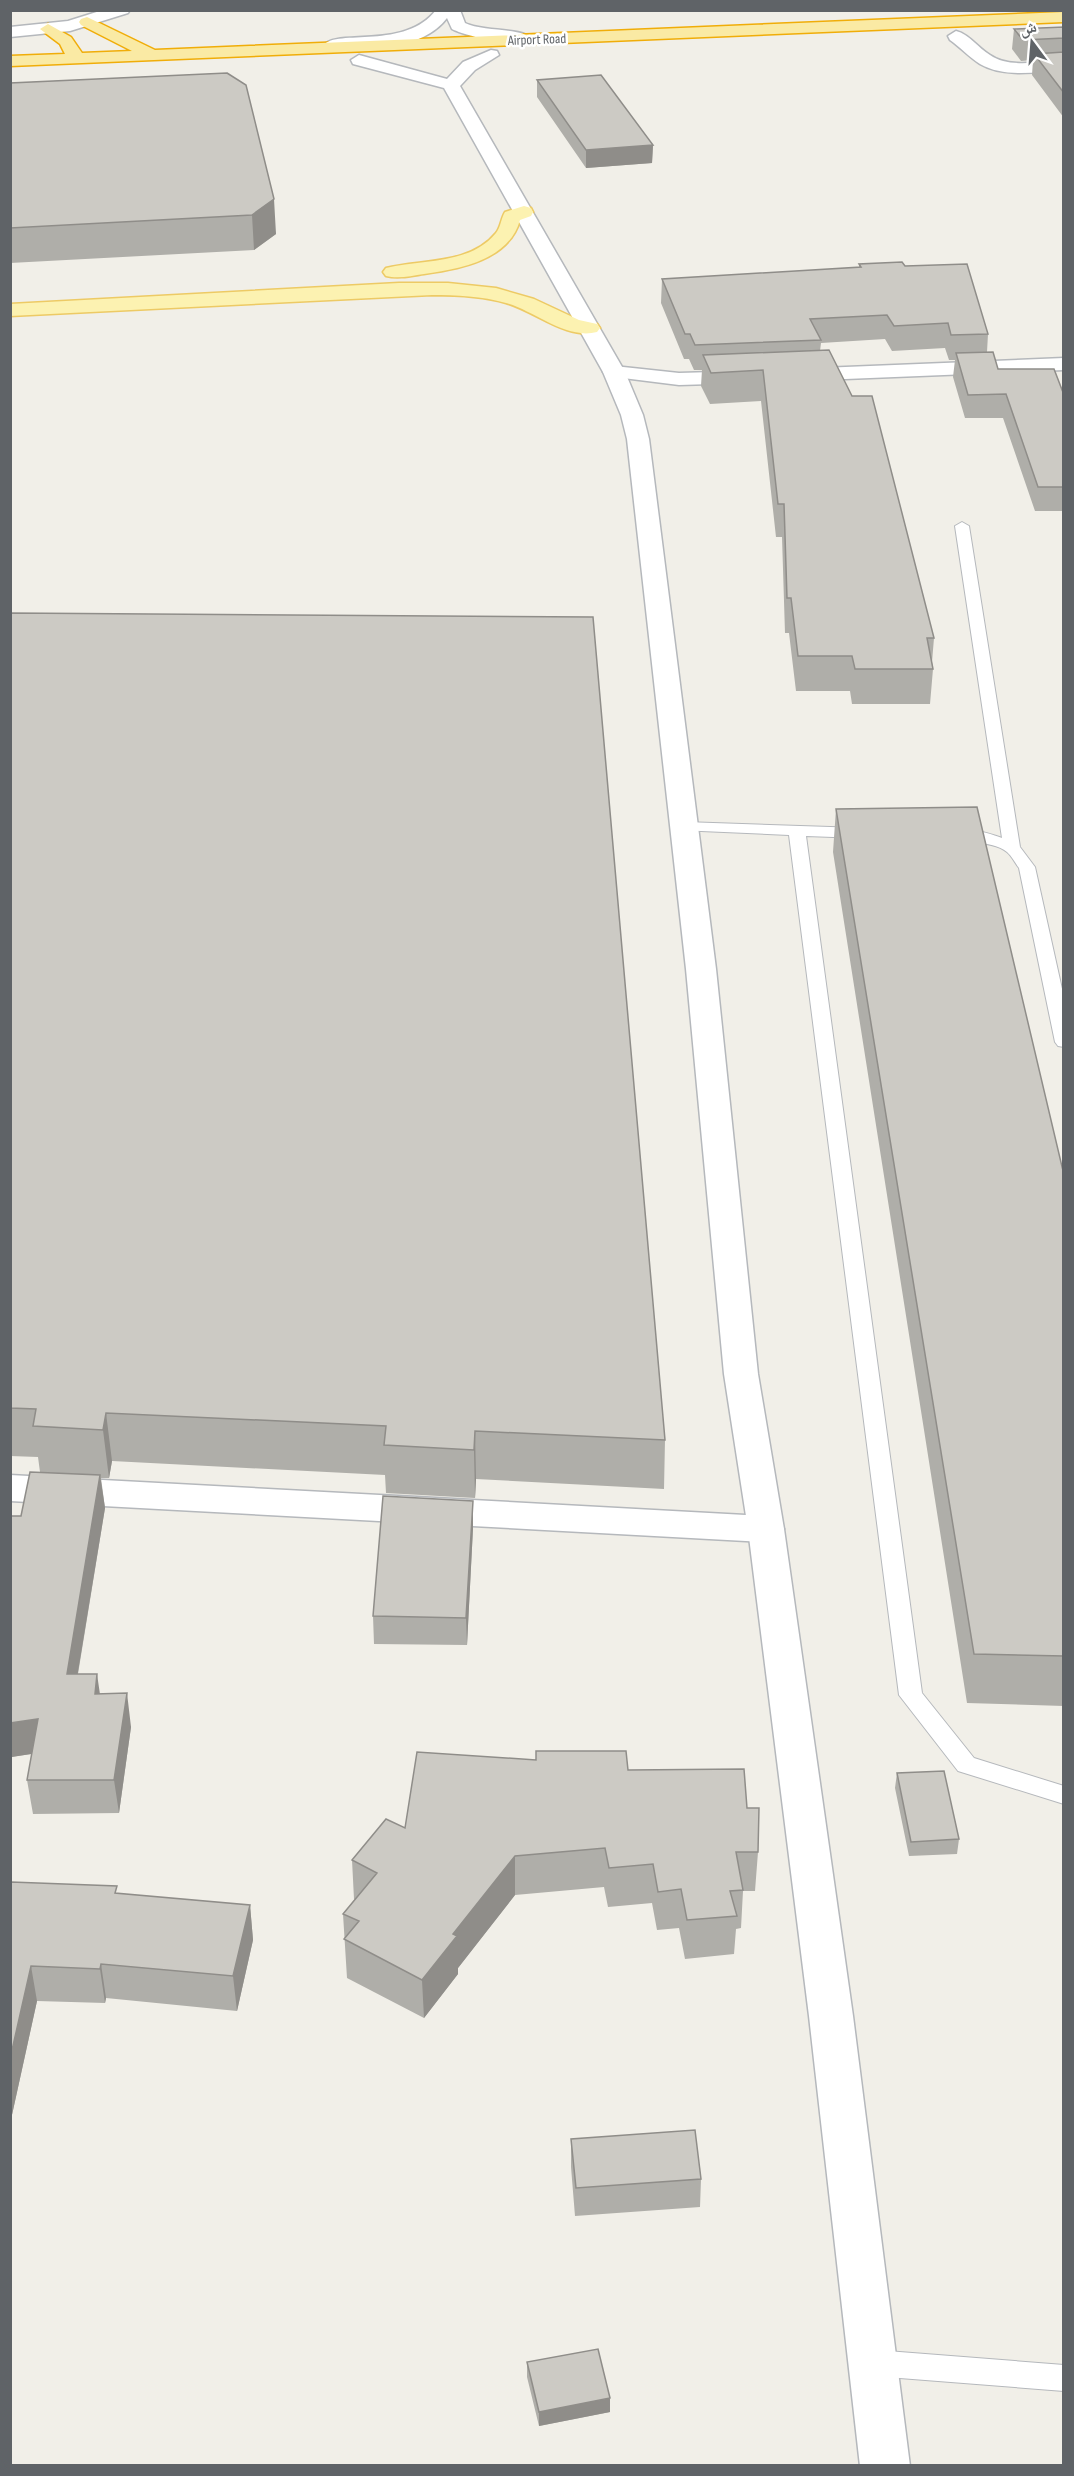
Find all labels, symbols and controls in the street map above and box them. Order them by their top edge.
north arrow [1002,12,1062,72]
text: ش [1017,18,1039,40]
street label: Airport Road [507,30,567,49]

